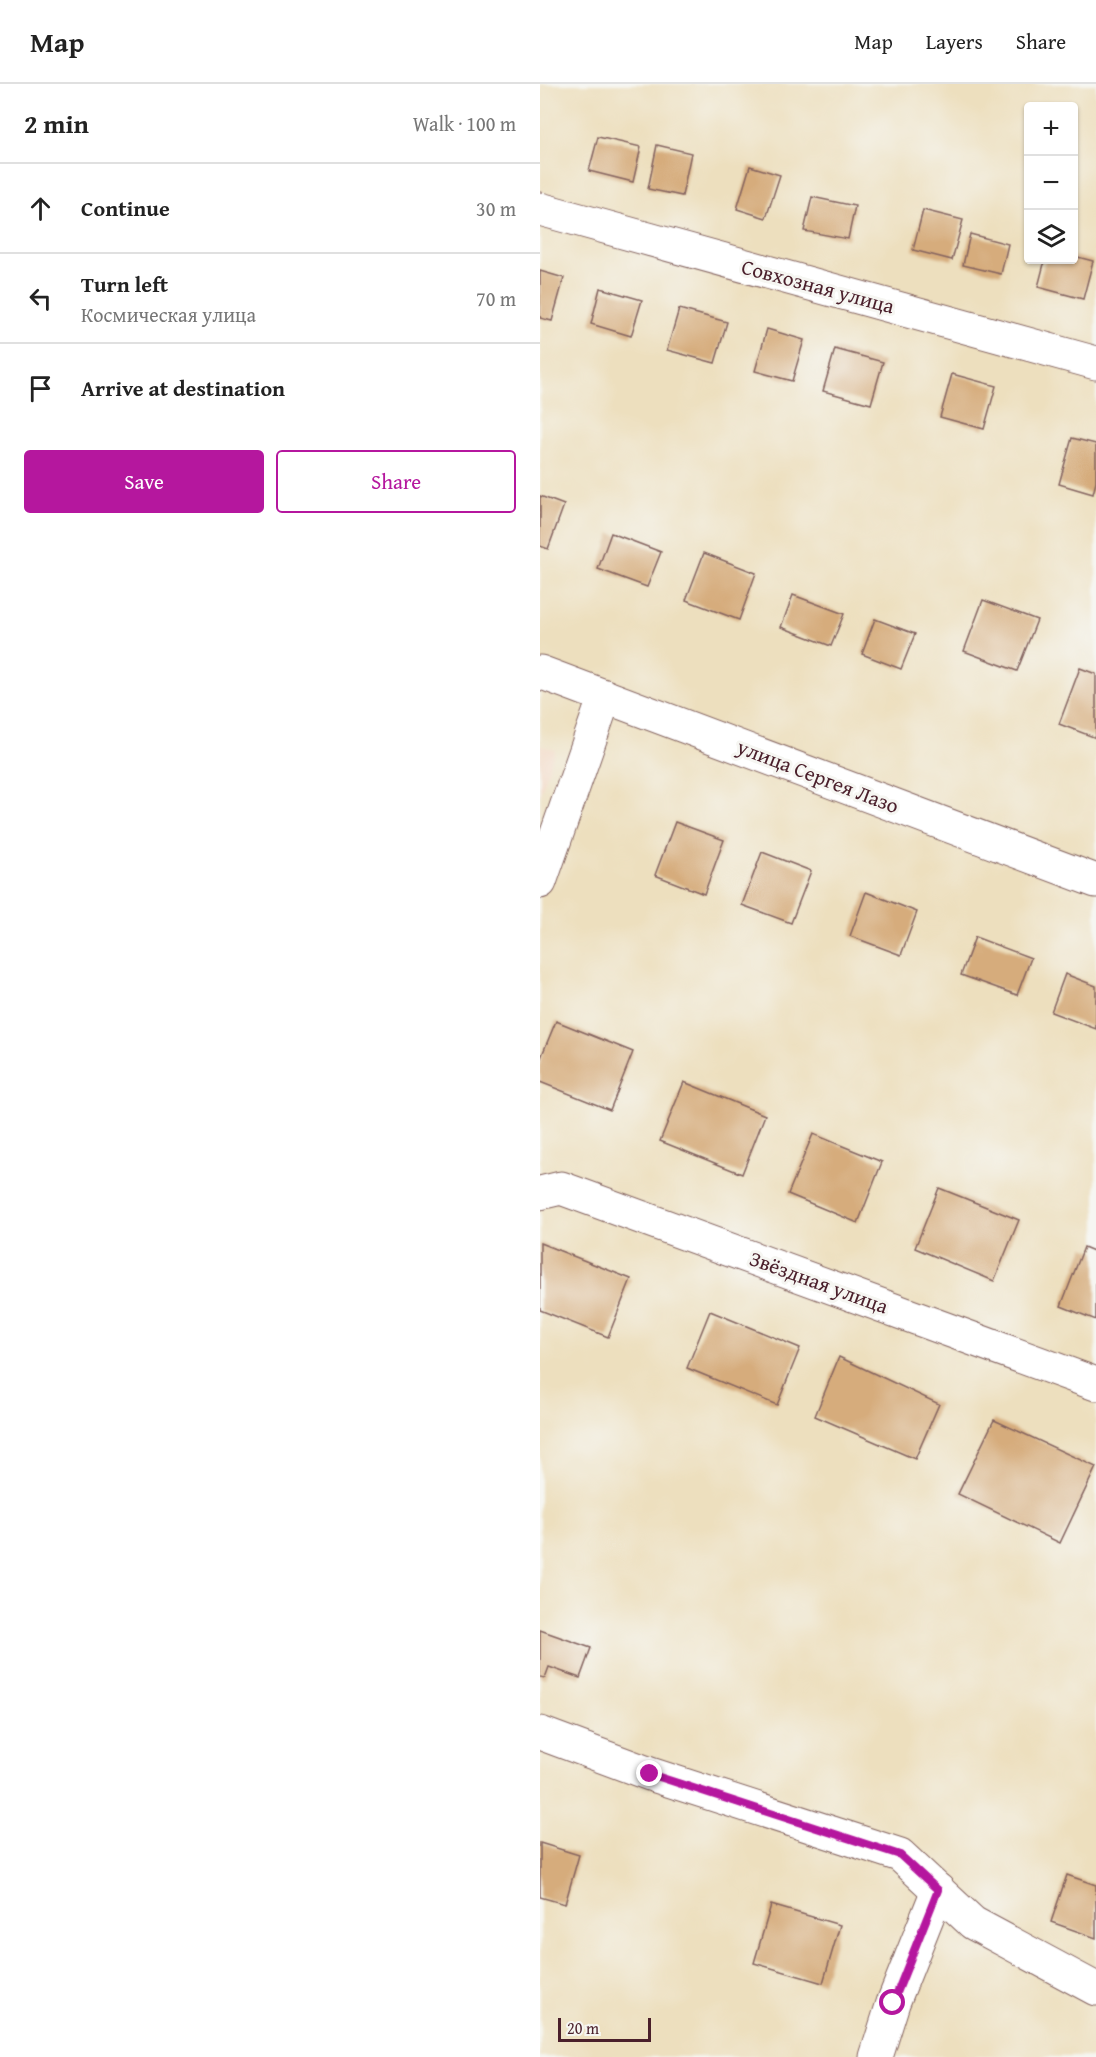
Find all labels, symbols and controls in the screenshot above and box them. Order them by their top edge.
text: Map [30,21,84,62]
text: Map [854,26,893,57]
text: Layers [926,26,983,57]
text: Share [1016,26,1066,57]
map controls [1024,102,1078,264]
button: + [1024,102,1078,156]
text: 2 min [24,104,89,143]
text: Walk · 100 m [413,109,516,138]
button: − [1024,156,1078,210]
icon: ahead [24,192,57,225]
text: Continue [81,192,170,224]
text: 30 m [476,194,516,223]
button: layers [1024,210,1078,264]
street label: Совхозная улица [738,251,898,321]
text: Turn left [81,268,168,300]
icon: left [24,282,57,315]
text: 70 m [476,284,516,313]
text: Космическая улица [81,300,256,329]
icon: arrive [24,372,57,405]
text: Arrive at destination [81,372,285,404]
button: Save [24,450,264,513]
button: Share [276,450,516,513]
street label: улица Сергея Лазо [732,731,903,821]
street label: Звёздная улица [745,1243,893,1321]
route end [636,1760,662,1786]
route start [879,1989,905,2015]
scale bar [558,2015,651,2042]
text: 20 m [567,2016,599,2040]

